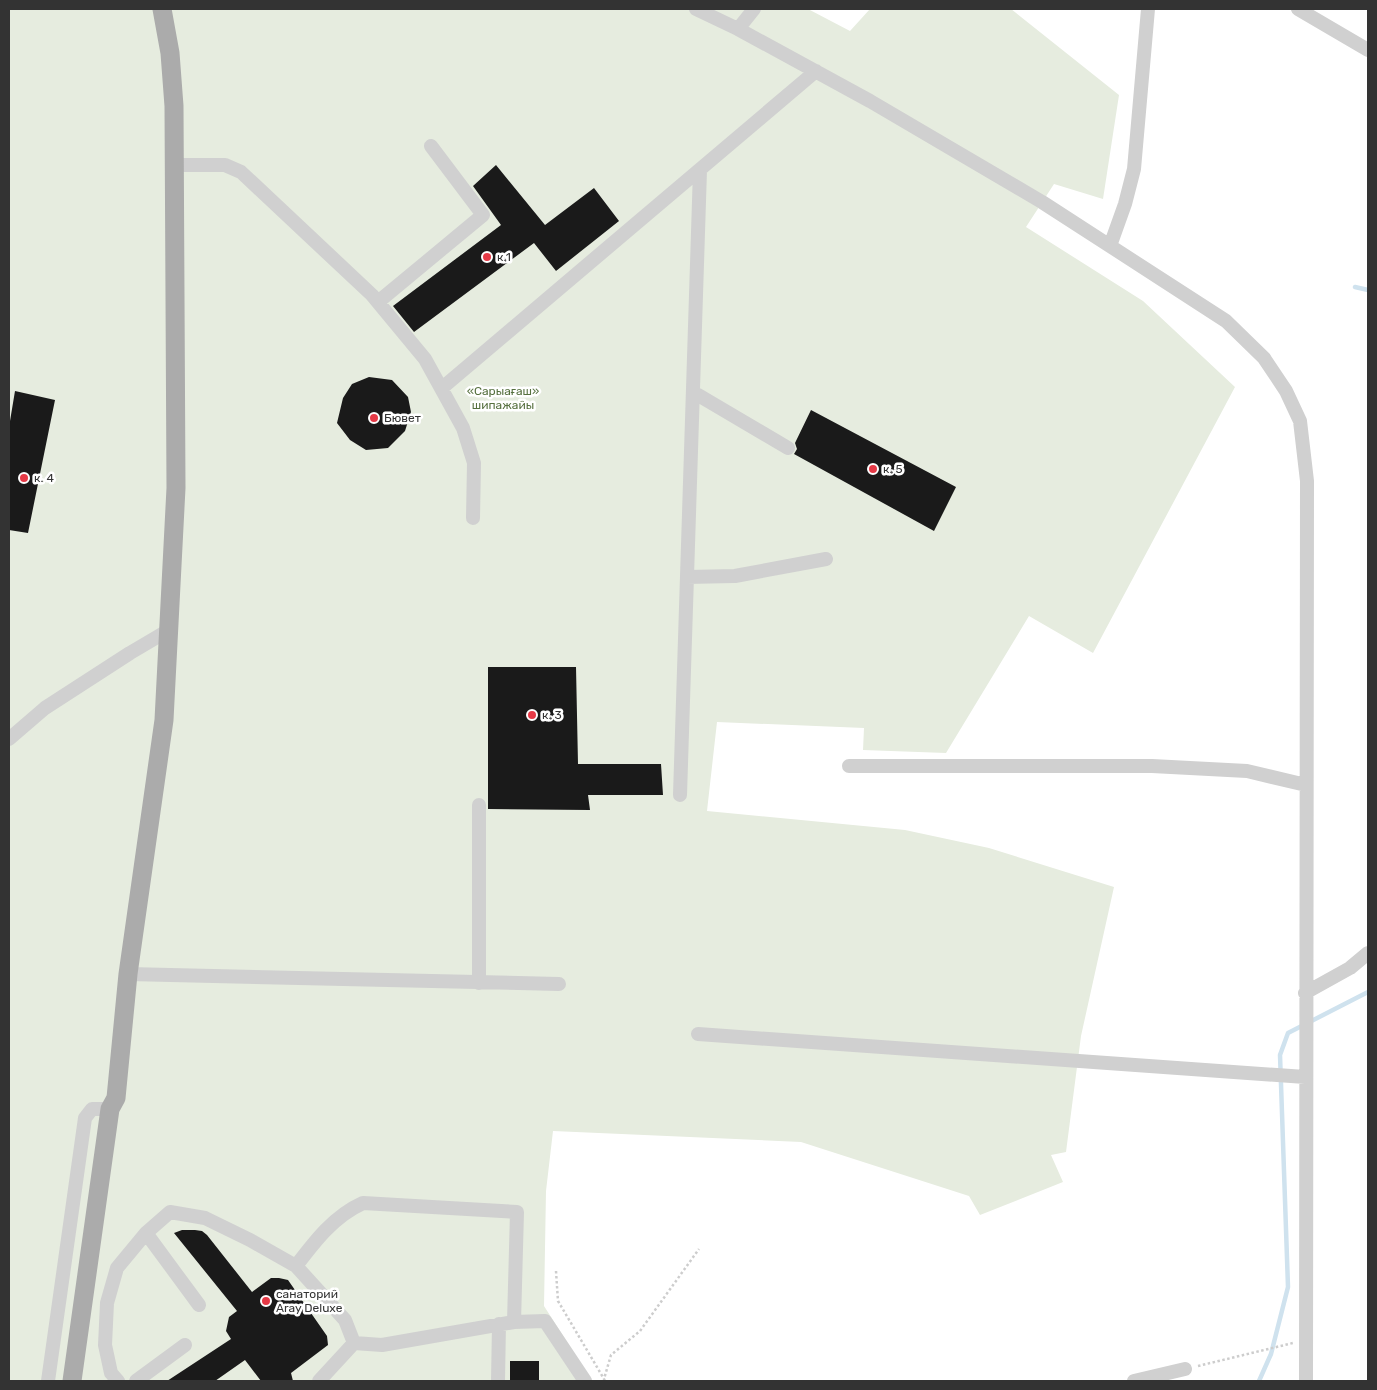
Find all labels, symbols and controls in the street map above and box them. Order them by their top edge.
place label: к.1 [497,250,511,264]
marker: к.1 [481,251,493,263]
park label: «Сарыағаш» шипажайы [467,384,539,412]
place label: Бювет [384,411,421,425]
marker: Бювет [368,412,380,424]
place label: к. 5 [883,462,903,476]
marker: к. 5 [867,463,879,475]
place label: к. 4 [34,471,54,485]
marker: к. 4 [18,472,30,484]
place label: к. 3 [542,708,562,722]
marker: к. 3 [526,709,538,721]
place label: санаторий Aray Deluxe [276,1287,343,1315]
marker: санаторий Aray Deluxe [260,1295,272,1307]

